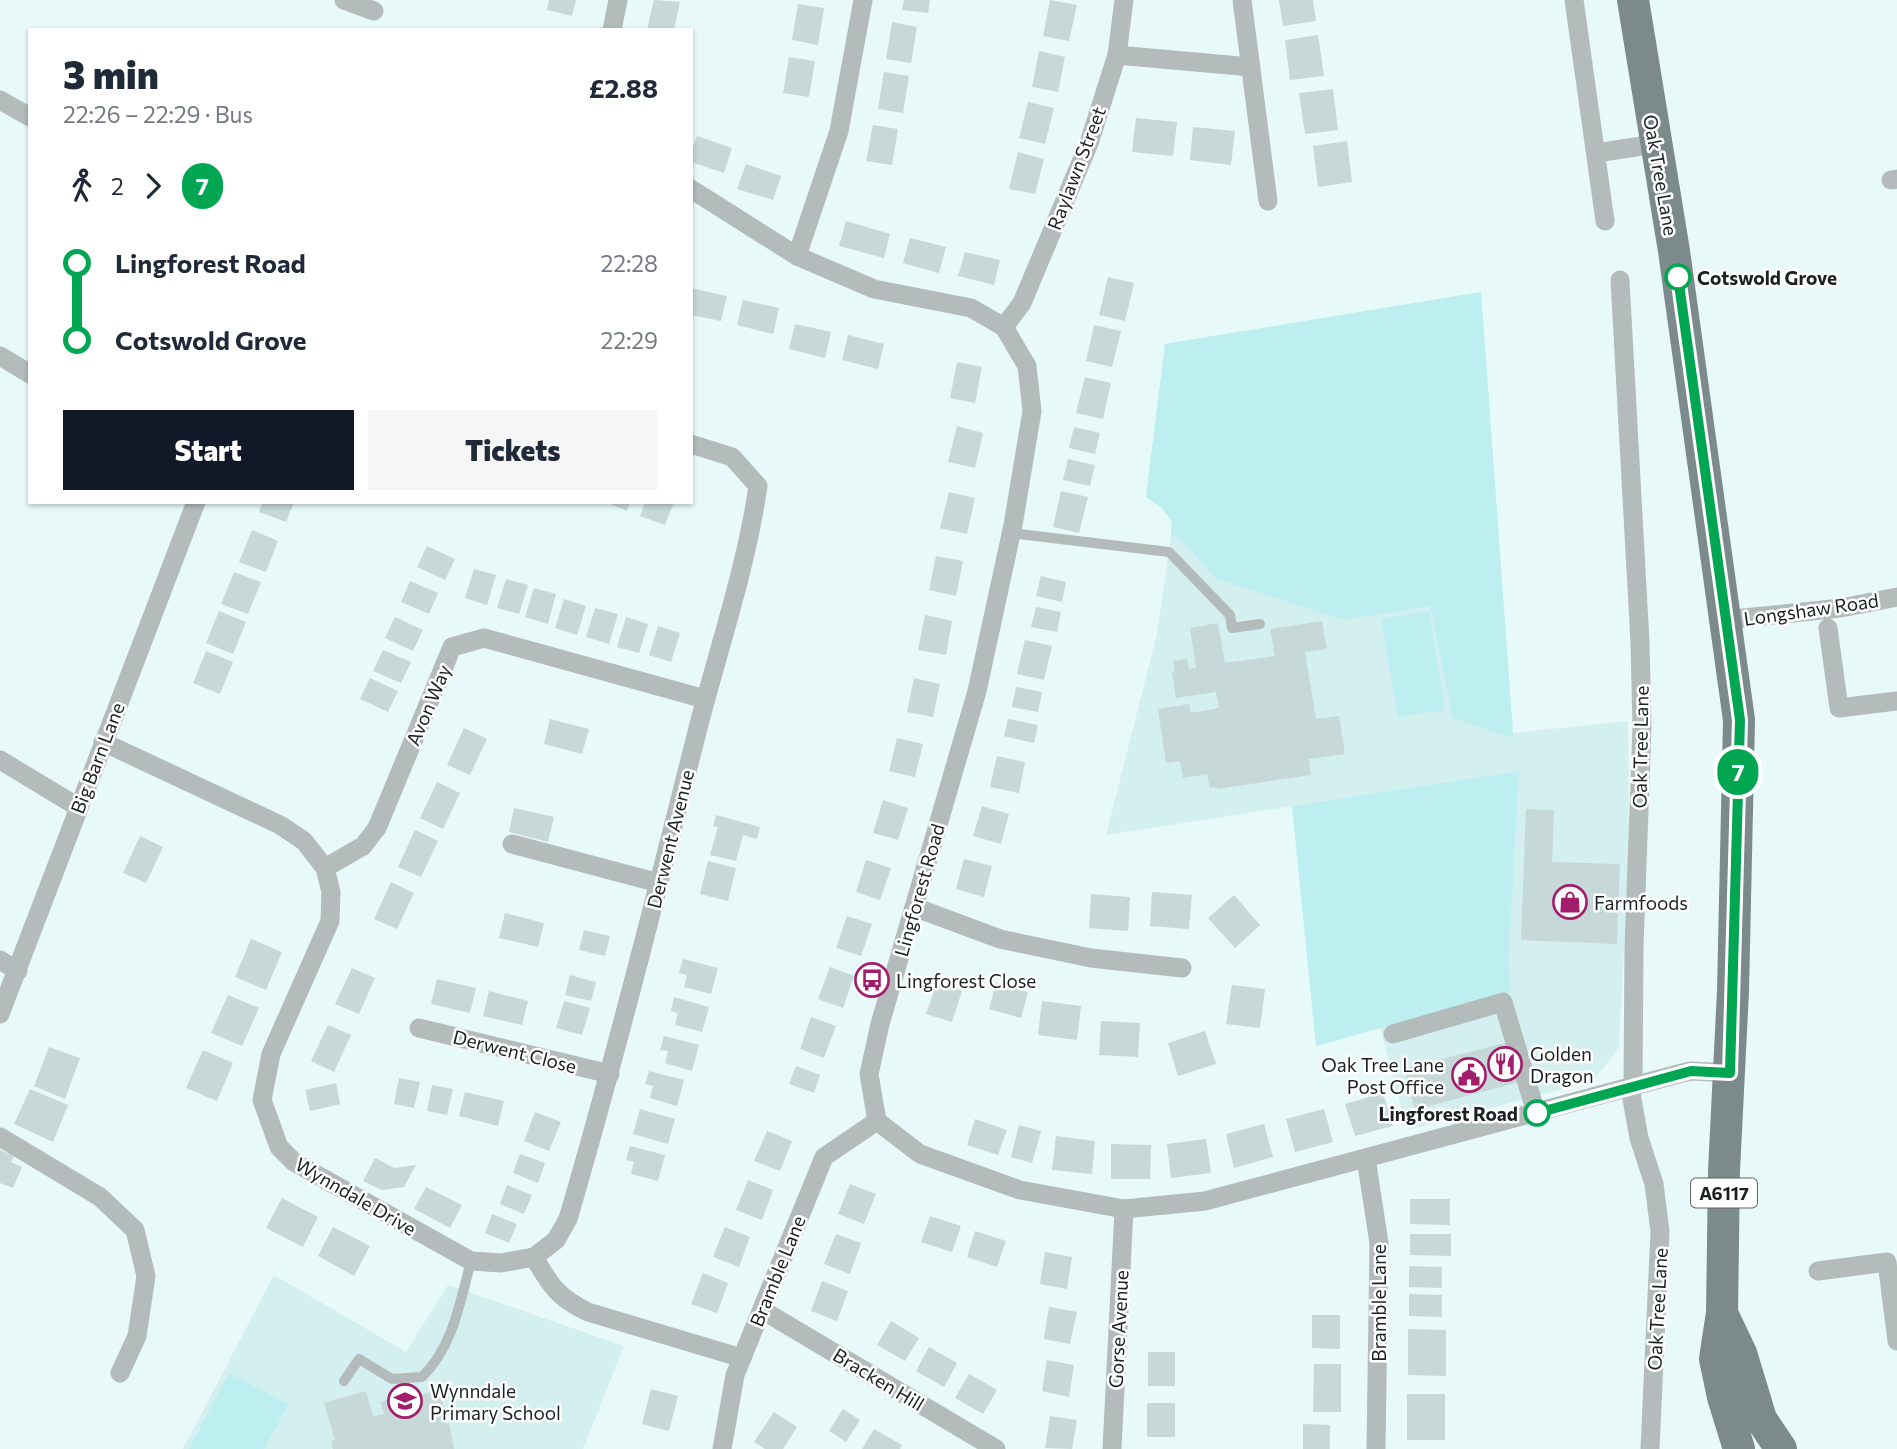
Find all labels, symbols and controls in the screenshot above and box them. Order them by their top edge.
text: 3 min [63,50,159,97]
text: £2.88 [589,72,658,103]
text: 22:26 – 22:29 · Bus [63,100,253,128]
street label: Raylawn Street [1042,103,1110,233]
street label: Oak Tree Lane [1639,113,1683,237]
icon: walk [63,167,101,205]
icon: forward [134,167,172,205]
text: 7 [196,171,209,200]
text: 2 [111,172,124,200]
text: Lingforest Road [115,247,306,278]
text: 22:28 [600,249,658,277]
marker: Cotswold Grove [1665,264,1691,290]
place label: Cotswold Grove [1697,266,1837,289]
text: Cotswold Grove [115,324,306,355]
text: 22:29 [600,326,658,354]
button: Start [63,410,354,490]
button: Tickets [368,410,658,490]
street label: Longshaw Road [1742,588,1880,630]
street label: Avon Way [401,661,455,749]
street label: Oak Tree Lane [1627,685,1653,809]
street label: Big Barn Lane [65,699,129,817]
line badge: 7 [1715,749,1761,795]
text: 7 [1731,757,1745,786]
street label: Derwent Avenue [642,767,698,911]
street label: Lingforest Road [889,821,949,959]
shop icon: Farmfoods [1551,883,1589,921]
place label: Farmfoods [1594,891,1688,914]
bus stop icon: Lingforest Close [853,961,891,999]
place label: Lingforest Close [896,969,1036,992]
street label: Derwent Close [451,1025,579,1077]
place label: Golden Dragon [1530,1042,1594,1087]
restaurant icon: Golden Dragon [1486,1045,1524,1083]
place label: Oak Tree Lane Post Office [1321,1053,1444,1098]
public building icon: Oak Tree Lane Post Office [1450,1056,1488,1094]
marker: Lingforest Road [1524,1100,1550,1126]
place label: Lingforest Road [1379,1102,1518,1125]
street label: Wynndale Drive [292,1152,420,1240]
road number: A6117 [1691,1178,1757,1208]
street label: Bramble Lane [744,1212,810,1330]
street label: Bramble Lane [1367,1244,1390,1362]
street label: Oak Tree Lane [1642,1247,1672,1371]
street label: Gorse Avenue [1103,1269,1133,1389]
street label: Bracken Hill [829,1343,929,1415]
place label: Wynndale Primary School [430,1379,561,1424]
school or university icon: Wynndale Primary School [386,1382,424,1420]

